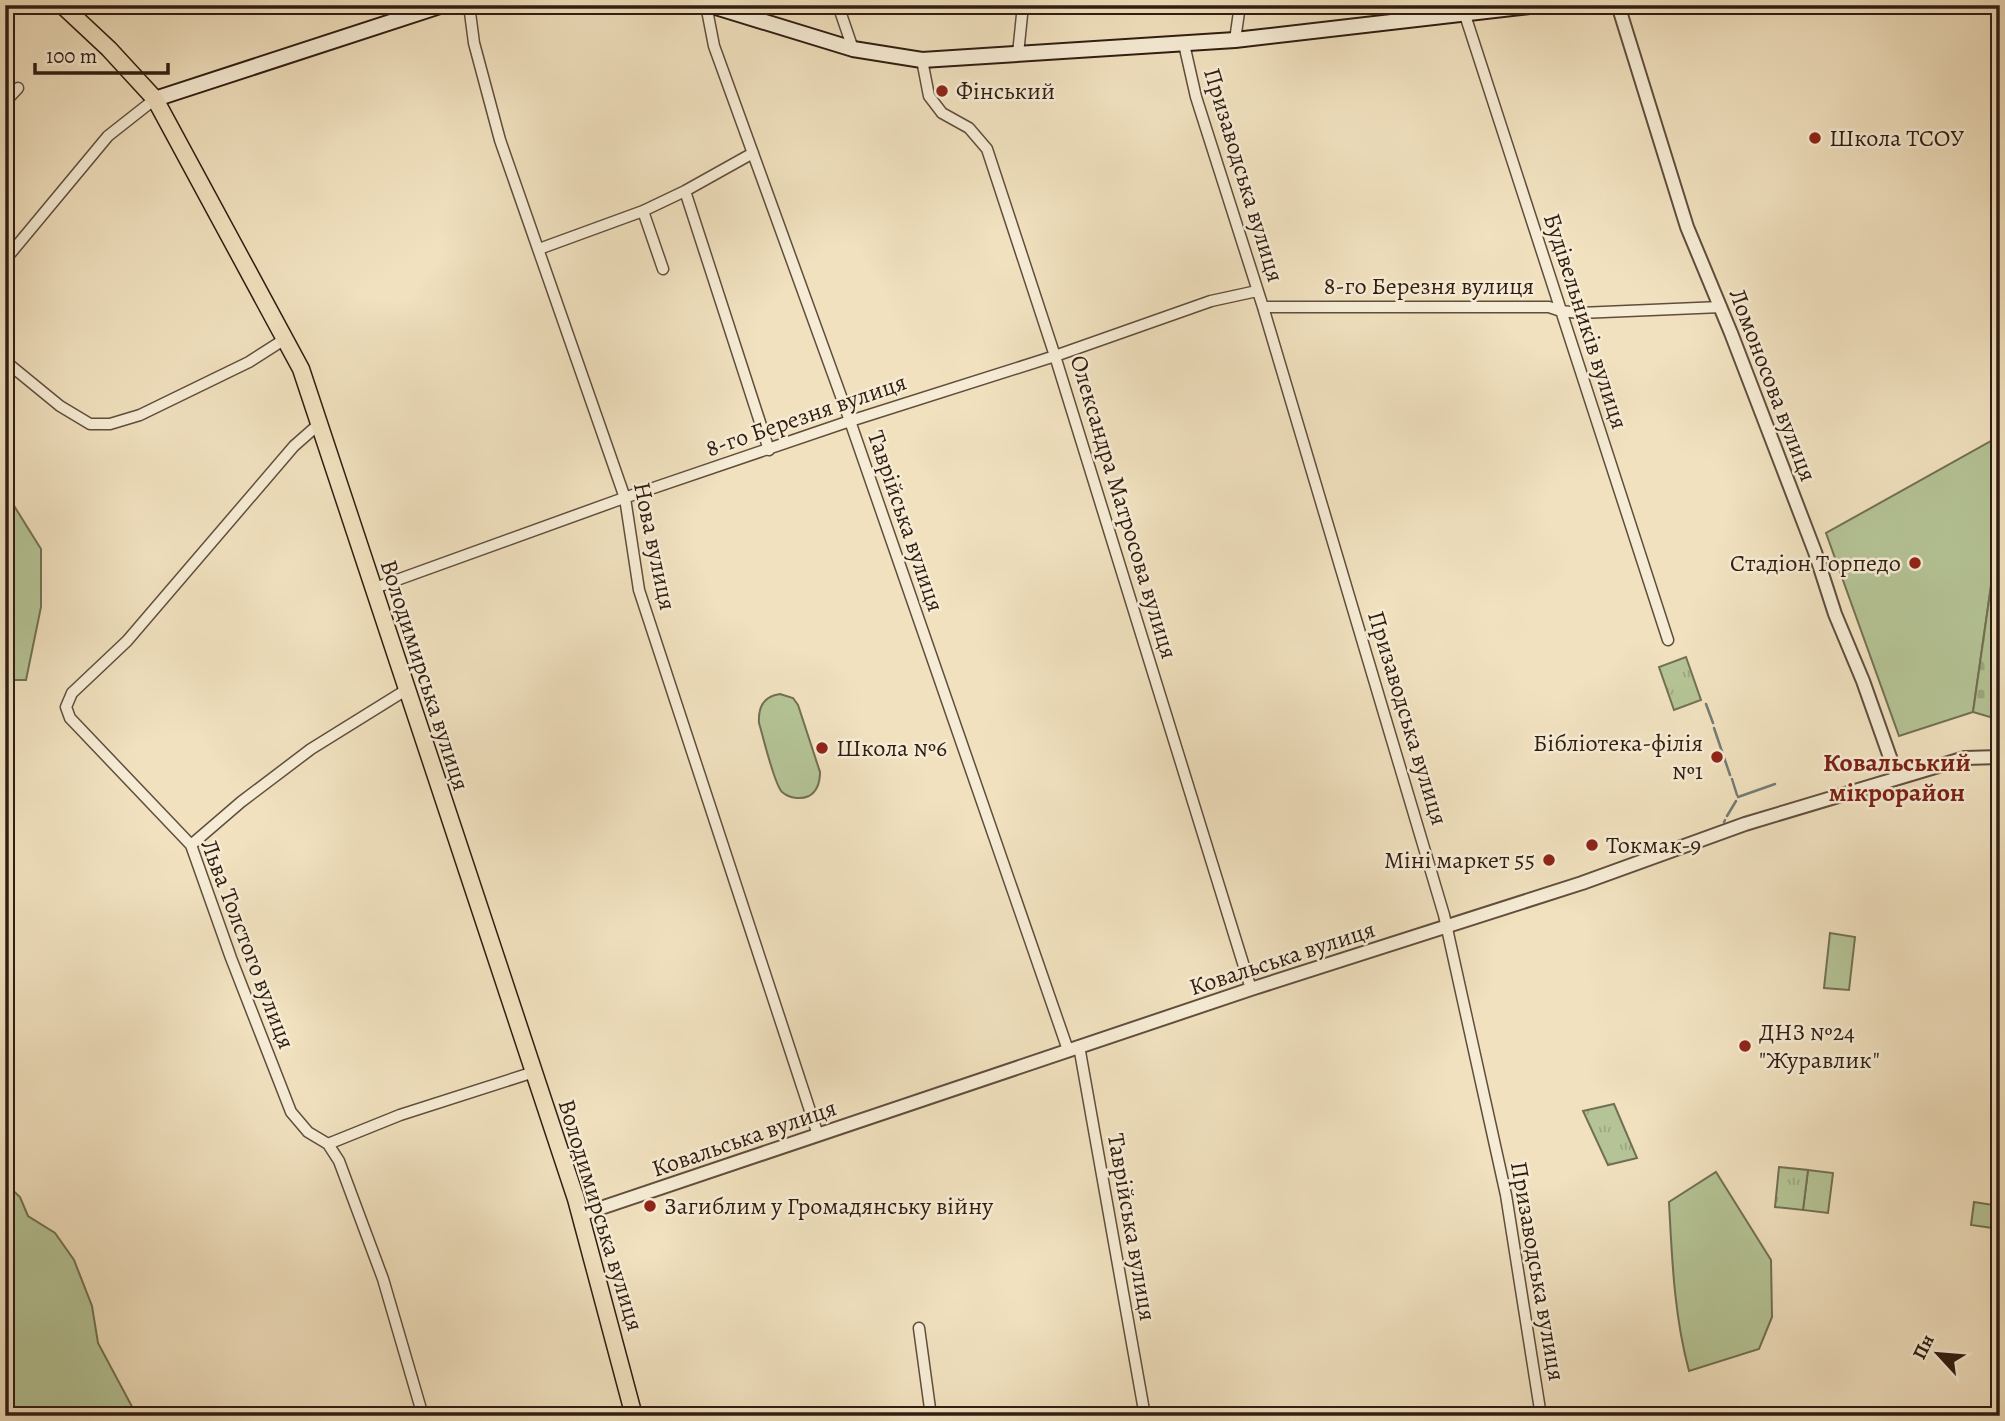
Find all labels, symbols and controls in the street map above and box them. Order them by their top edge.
scale bar [35,32,168,76]
text: 100 m [46,42,97,70]
street label: Призаводська вулиця [1196,64,1292,286]
place label: Фінський [956,75,1055,107]
marker: Фінський [934,83,950,99]
place label: Школа ТСОУ [1829,122,1964,154]
marker: Школа ТСОУ [1807,130,1823,146]
street label: Будівельників вулиця [1536,209,1636,433]
street label: 8-го Березня вулиця [1324,270,1534,302]
street label: Ломоносова вулиця [1721,284,1825,486]
street label: Олександра Матросова вулиця [1062,351,1186,663]
street label: 8-го Березня вулиця [701,366,911,464]
street label: Таврійська вулиця [860,426,952,616]
street label: Нова вулиця [626,479,684,613]
place label: Стадіон Торпедо [1730,547,1901,579]
marker: Стадіон Торпедо [1907,555,1923,571]
street label: Володимирська вулиця [373,556,477,794]
street label: Призаводська вулиця [1360,607,1456,829]
place label: Бібліотека-філія №1 [1533,727,1703,787]
place label: Школа №6 [836,732,947,764]
marker: Школа №6 [814,740,830,756]
district label: Ковальський мікрорайон [1823,745,1971,810]
marker: Бібліотека-філія №1 [1709,749,1725,765]
place label: Токмак-9 [1606,829,1701,861]
street label: Льва Толстого вулиця [193,835,303,1053]
marker: Токмак-9 [1584,837,1600,853]
place label: Міні маркет 55 [1384,844,1535,876]
marker: Міні маркет 55 [1541,852,1557,868]
street label: Ковальська вулиця [1185,913,1379,1003]
place label: ДНЗ №24 "Журавлик" [1759,1016,1880,1076]
marker: ДНЗ №24 "Журавлик" [1737,1038,1753,1054]
street label: Ковальська вулиця [647,1091,841,1185]
street label: Володимирська вулиця [550,1095,652,1335]
street label: Таврійська вулиця [1100,1131,1164,1323]
street label: Призаводська вулиця [1503,1159,1573,1383]
place label: Загиблим у Громадянську війну [664,1190,993,1222]
marker: Загиблим у Громадянську війну [642,1198,658,1214]
north arrow [1904,1320,1974,1390]
text: Пн [1906,1330,1941,1364]

